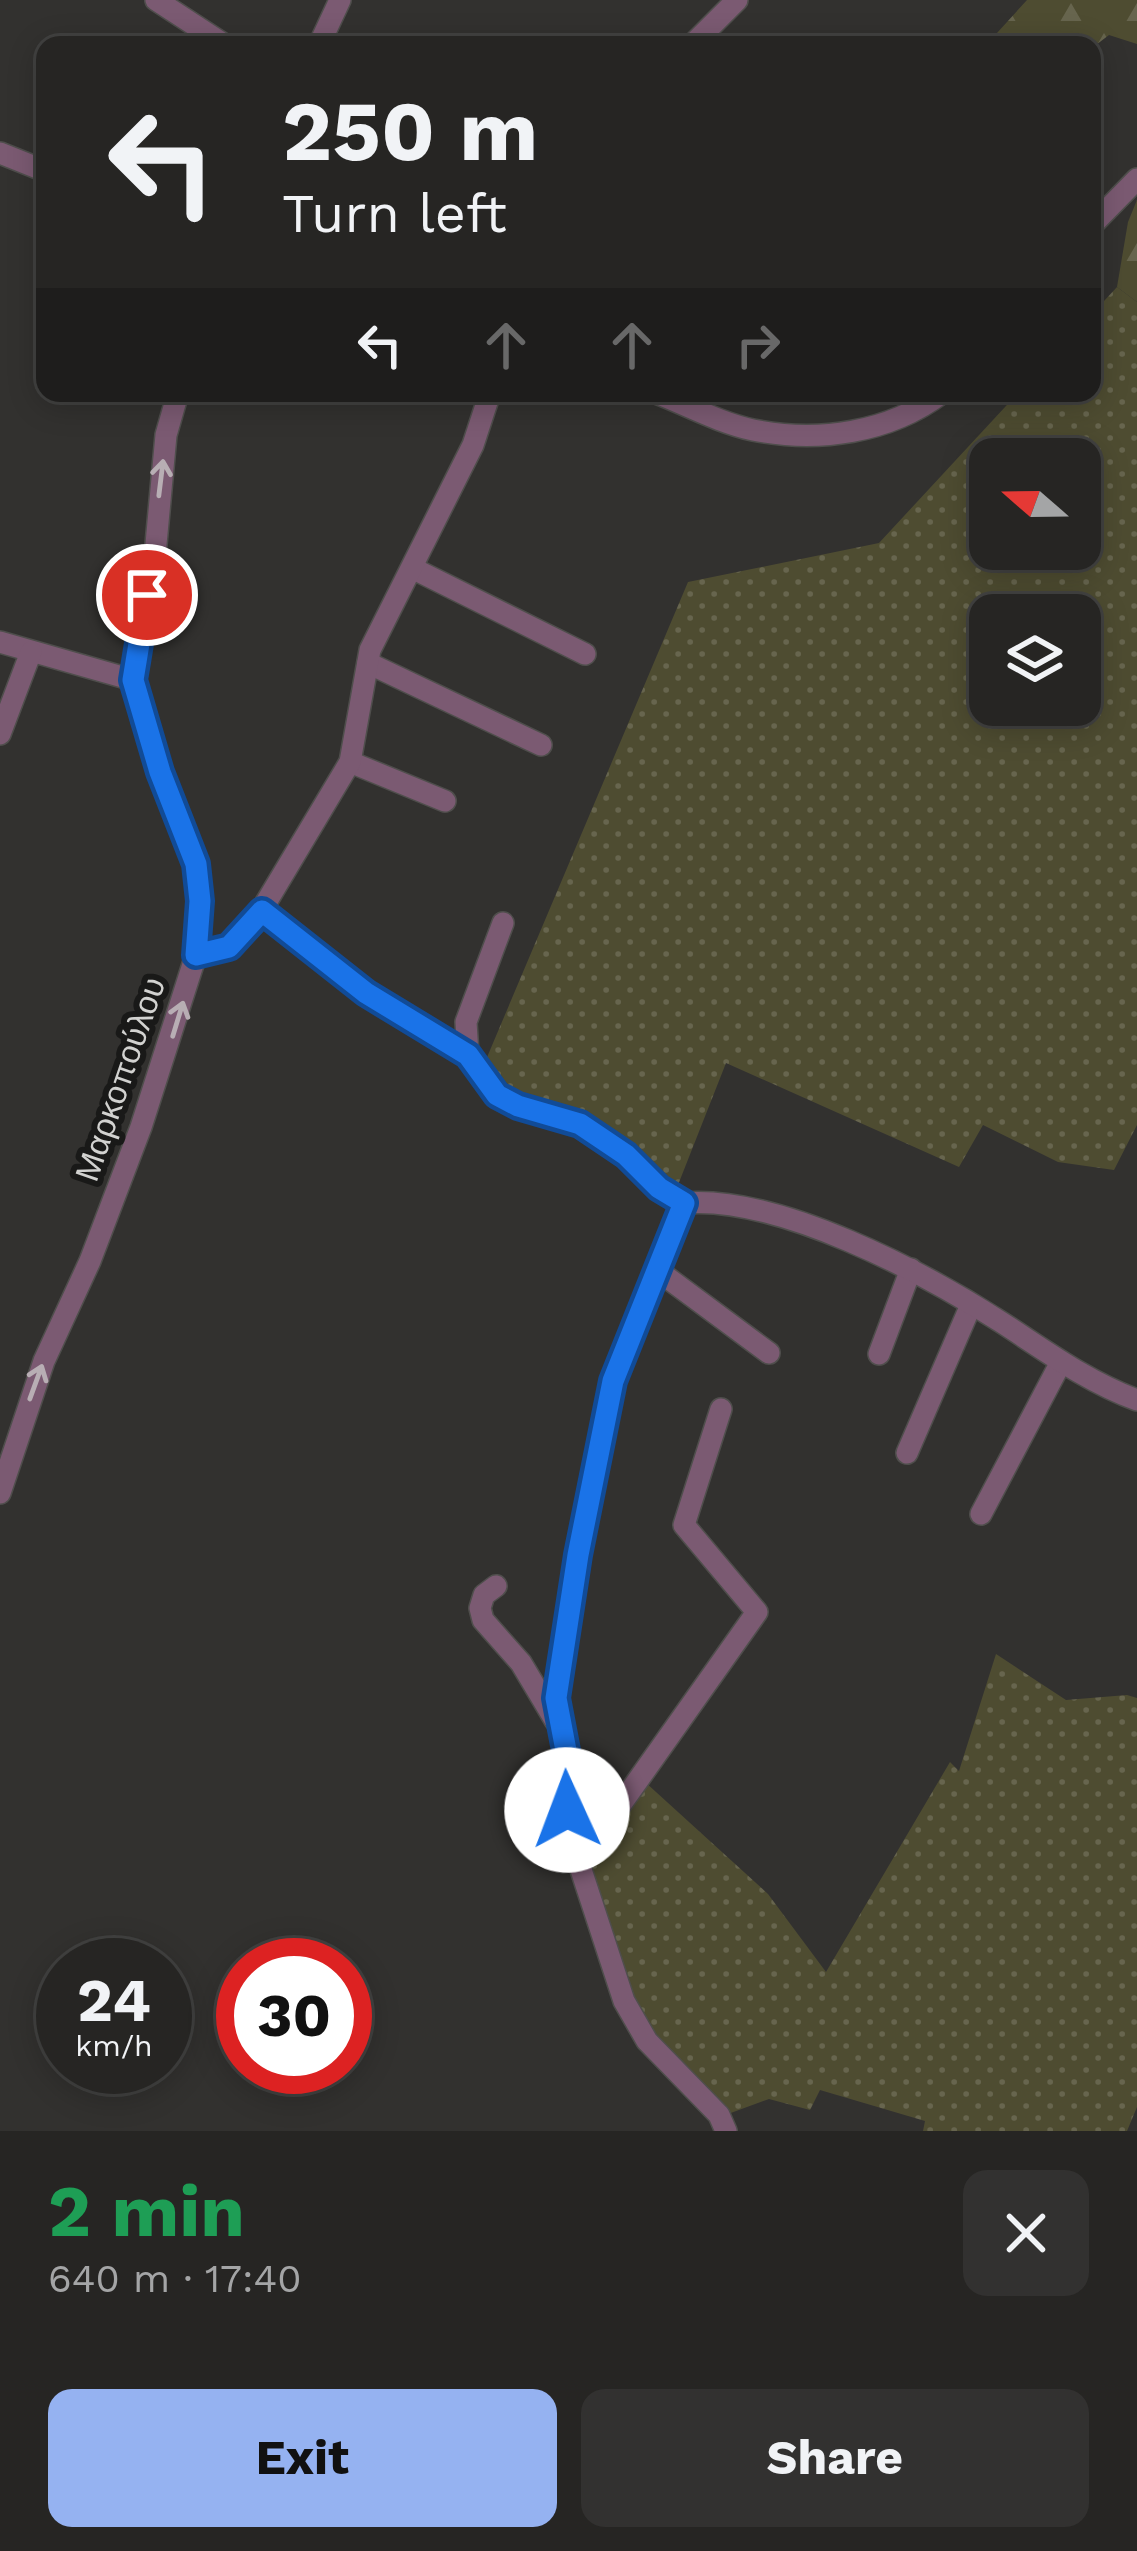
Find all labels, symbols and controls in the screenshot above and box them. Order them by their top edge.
text: 250 m [282,82,538,180]
icon: left [84,84,240,240]
text: Turn left [282,182,507,245]
icon: left [347,312,413,378]
icon: ahead [473,312,539,378]
icon: ahead [599,312,665,378]
icon: right [725,312,791,378]
north arrow [969,438,1101,570]
map controls [969,438,1101,726]
one-way arrow [151,459,173,498]
pin [96,544,198,646]
icon: arrive [114,562,180,628]
button: layers [969,594,1101,726]
street label: Μαρκοπούλου [67,972,173,1186]
one-way arrow [168,1001,190,1039]
one-way arrow [27,1365,48,1402]
position arrow [504,1747,630,1873]
speed limit sign: 30 [216,1938,372,2094]
text: 24 [77,1965,151,2036]
text: km/h [75,2028,153,2063]
text: 2 min [48,2169,245,2253]
button: close [963,2170,1089,2296]
text: 640 m · 17:40 [48,2256,302,2301]
button: Exit [48,2389,557,2527]
button: Share [581,2389,1089,2527]

